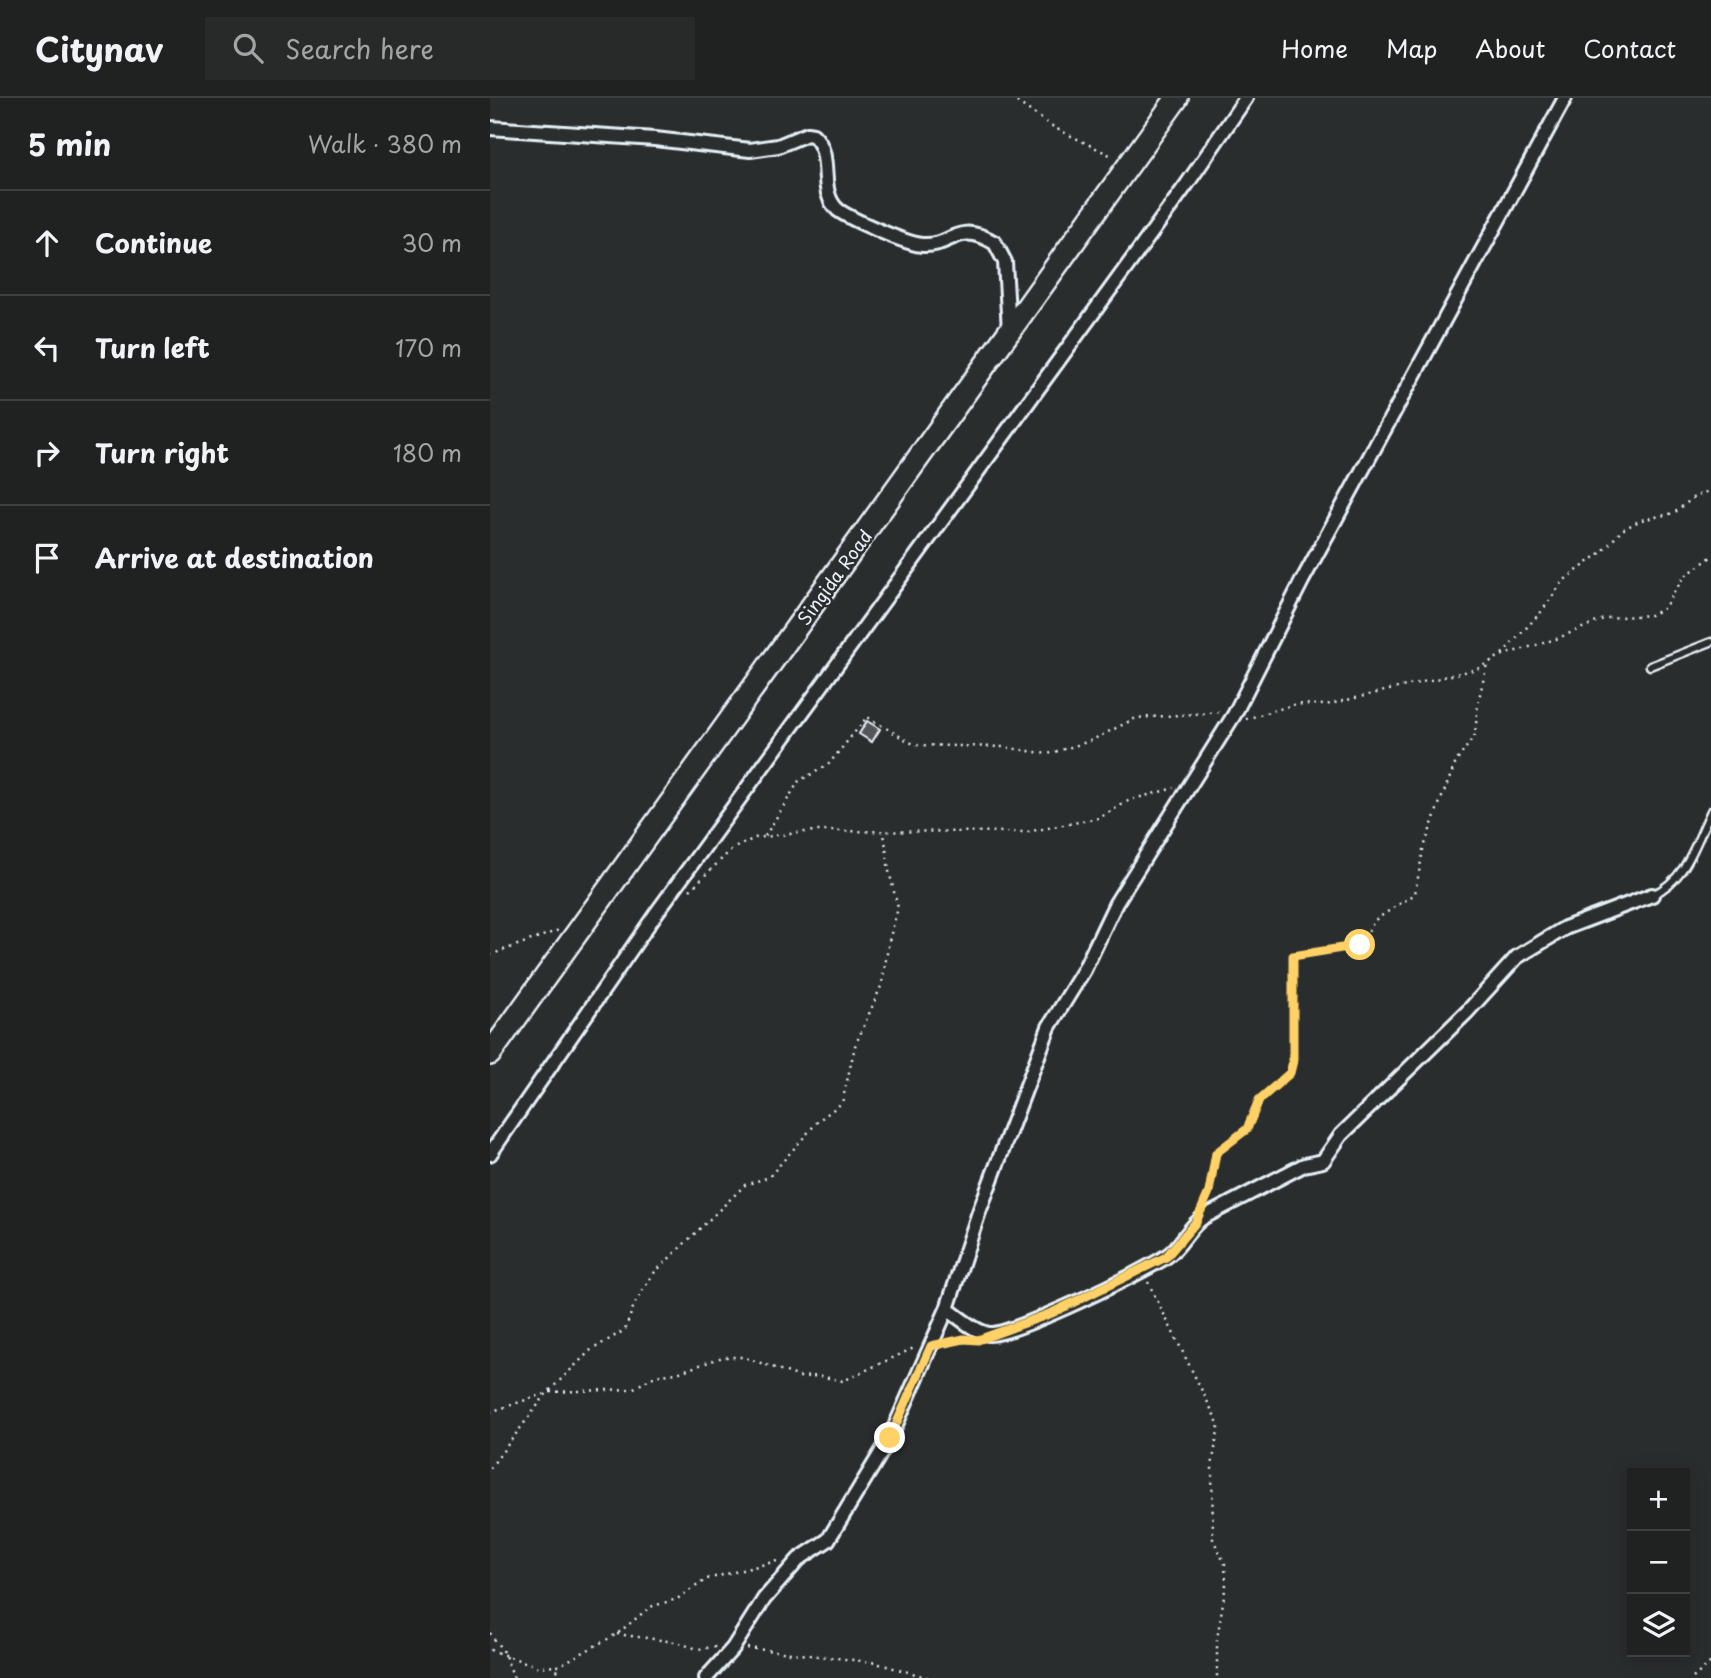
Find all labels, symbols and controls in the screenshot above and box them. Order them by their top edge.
search box [205,17,695,80]
text: Citynav [35,23,163,73]
icon: search [229,29,267,67]
text: Search here [285,29,434,68]
text: Home [1281,30,1348,66]
text: Map [1386,30,1437,66]
text: About [1475,30,1545,66]
text: Contact [1583,30,1676,66]
text: 5 min [28,121,111,166]
text: Walk · 380 m [308,126,462,161]
text: Continue [95,223,212,262]
icon: ahead [28,224,66,262]
text: 30 m [401,225,462,260]
text: Turn left [95,328,210,367]
icon: left [28,329,66,367]
text: 170 m [395,330,462,365]
text: Turn right [95,433,229,472]
icon: right [28,434,66,472]
text: 180 m [393,435,462,470]
street label: Singida Road [790,524,878,630]
text: Arrive at destination [95,538,374,577]
icon: arrive [28,539,66,577]
route start [1344,929,1375,960]
route end [874,1422,905,1453]
map controls [1627,1468,1690,1657]
button: + [1627,1468,1690,1531]
button: − [1627,1531,1690,1594]
button: layers [1627,1594,1690,1657]

